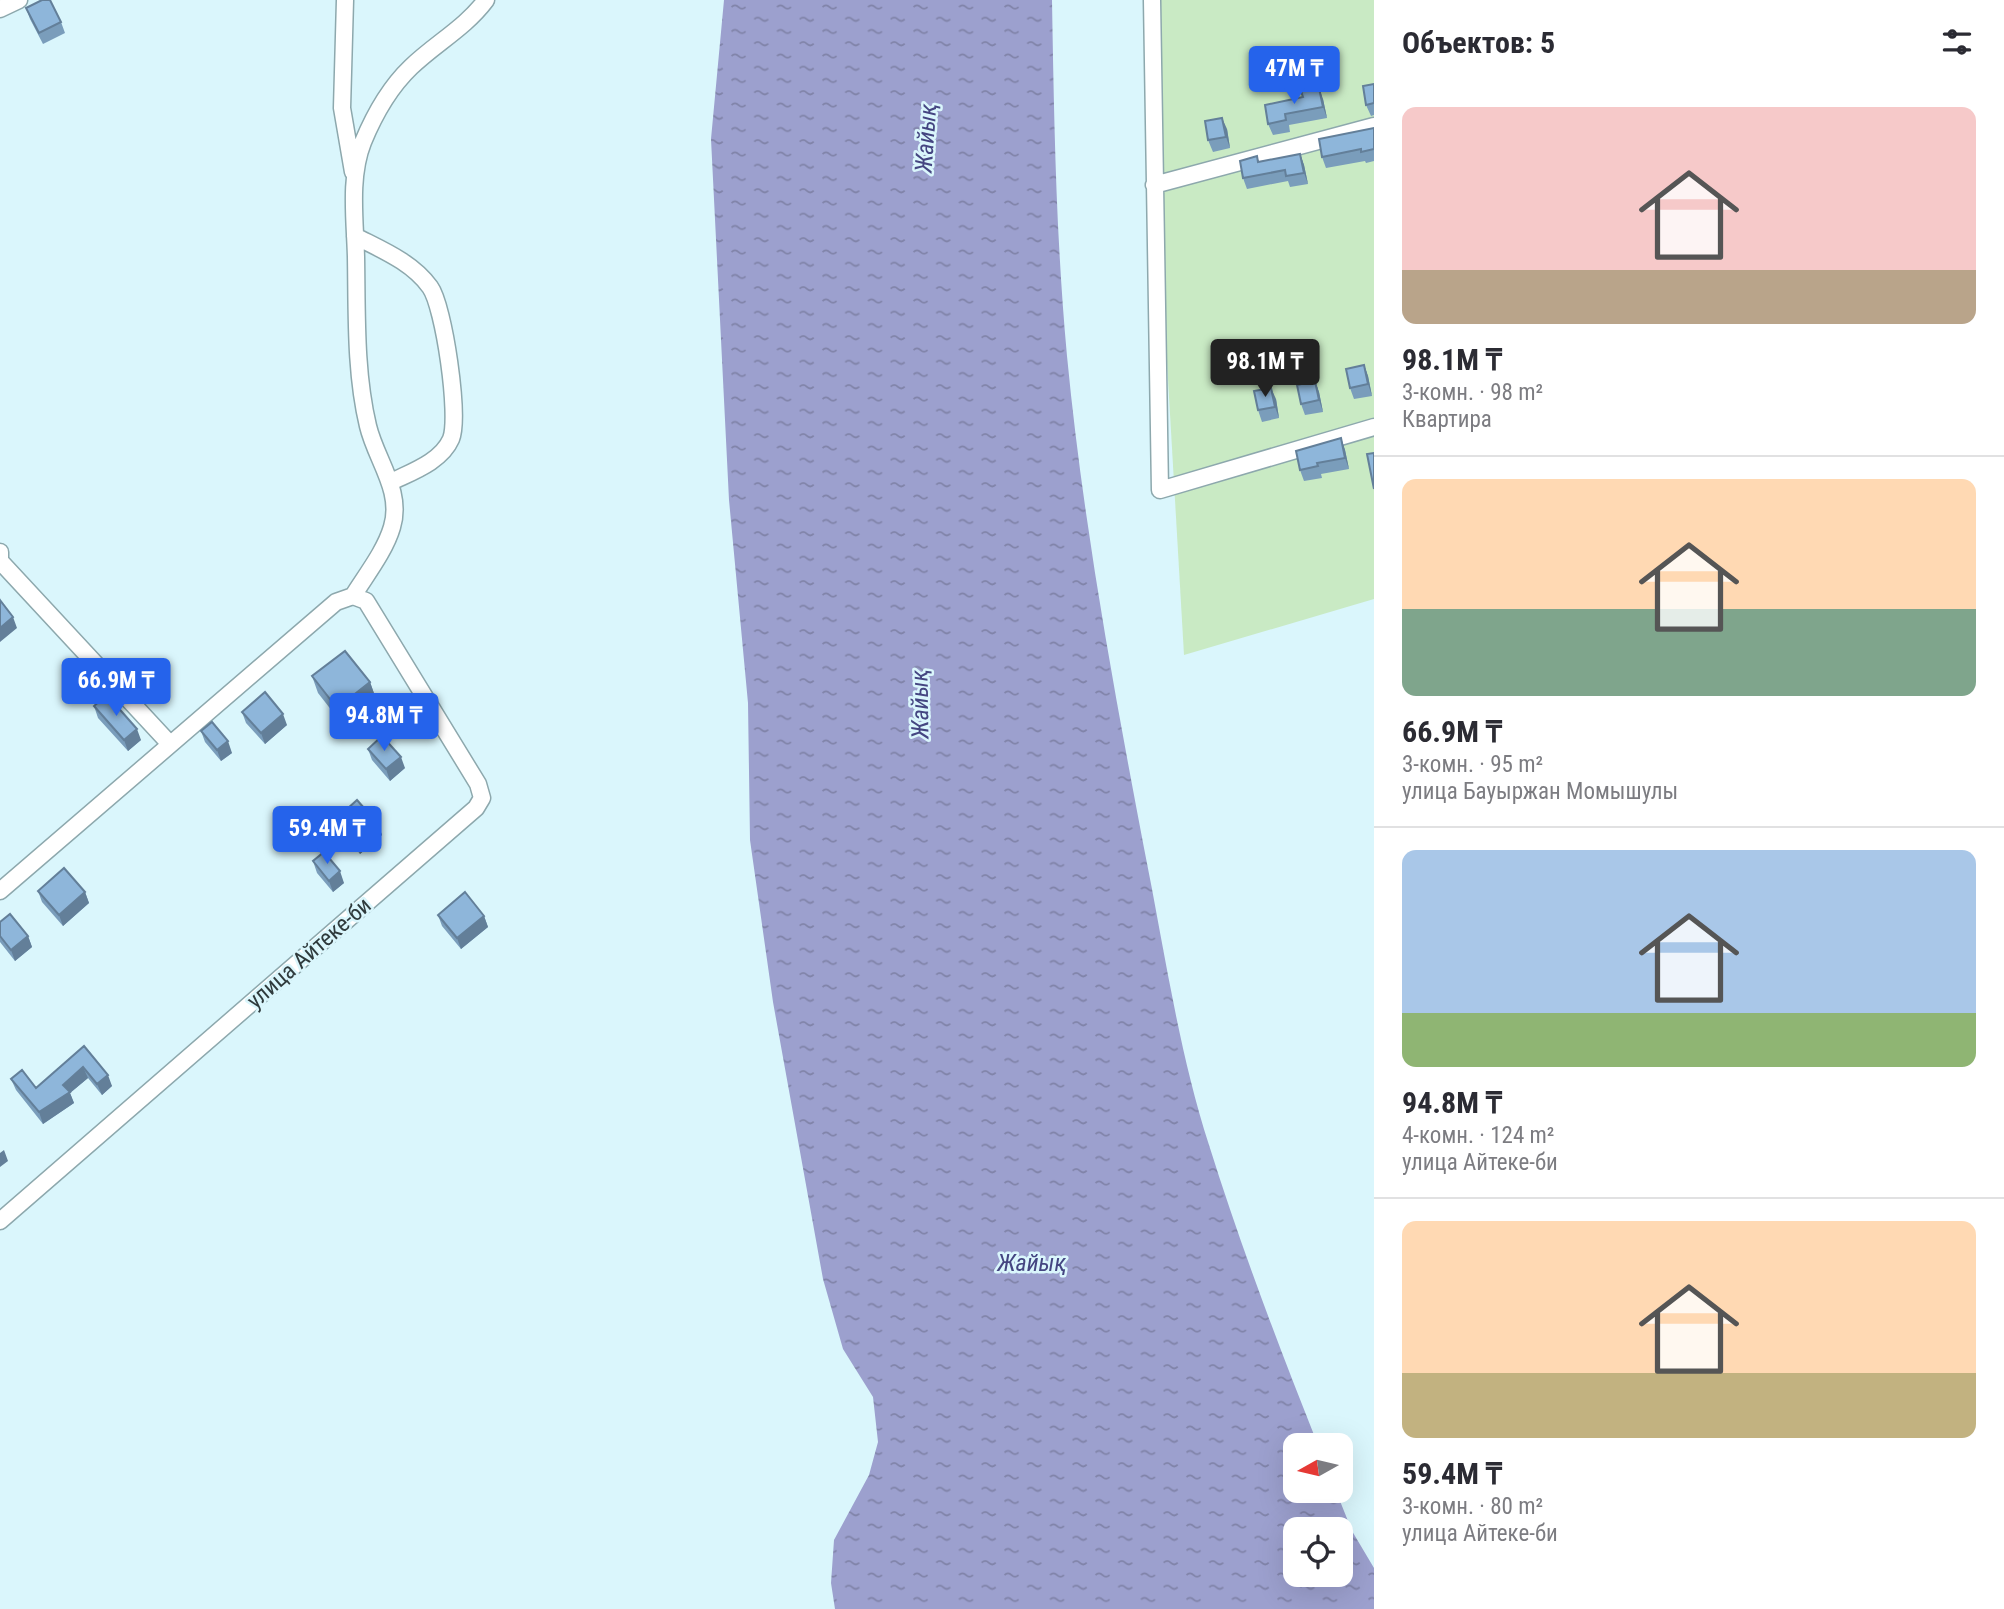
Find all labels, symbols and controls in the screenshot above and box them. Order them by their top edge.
icon: filters [1938,23,1976,61]
text: Объектов: 5 [1402,25,1555,60]
pin: 47M ₸ [1245,46,1343,106]
text: 47M ₸ [1265,55,1323,82]
water label: Жайық [910,102,942,175]
icon: home [1626,152,1752,278]
pin: 98.1M ₸ [1200,340,1330,399]
text: 98.1M ₸ [1402,342,1502,377]
text: 98.1M ₸ [1227,348,1303,375]
text: 3-комн. · 98 m² [1402,379,1543,406]
text: Квартира [1402,406,1492,433]
icon: home [1626,524,1752,650]
pin: 66.9M ₸ [51,658,181,718]
text: 66.9M ₸ [78,667,154,694]
water label: Жайық [905,669,935,740]
pin: 94.8M ₸ [319,694,449,753]
text: 94.8M ₸ [346,702,422,729]
text: 66.9M ₸ [1402,714,1502,749]
text: 3-комн. · 95 m² [1402,751,1543,778]
text: улица Бауыржан Момышулы [1402,778,1678,805]
pin: 59.4M ₸ [262,806,392,866]
text: 59.4M ₸ [289,815,365,842]
street label: улица Айтеке-би [241,892,377,1014]
icon: home [1626,895,1752,1021]
text: 94.8M ₸ [1402,1085,1502,1120]
text: 4-комн. · 124 m² [1402,1122,1554,1149]
text: улица Айтеке-би [1402,1149,1558,1176]
water label: Жайық [996,1249,1067,1277]
icon: home [1626,1266,1752,1392]
north arrow [1283,1433,1353,1503]
map controls [1283,1433,1353,1587]
text: 59.4M ₸ [1402,1456,1502,1491]
text: 3-комн. · 80 m² [1402,1493,1543,1520]
button: locate [1283,1517,1353,1587]
text: улица Айтеке-би [1402,1520,1558,1547]

